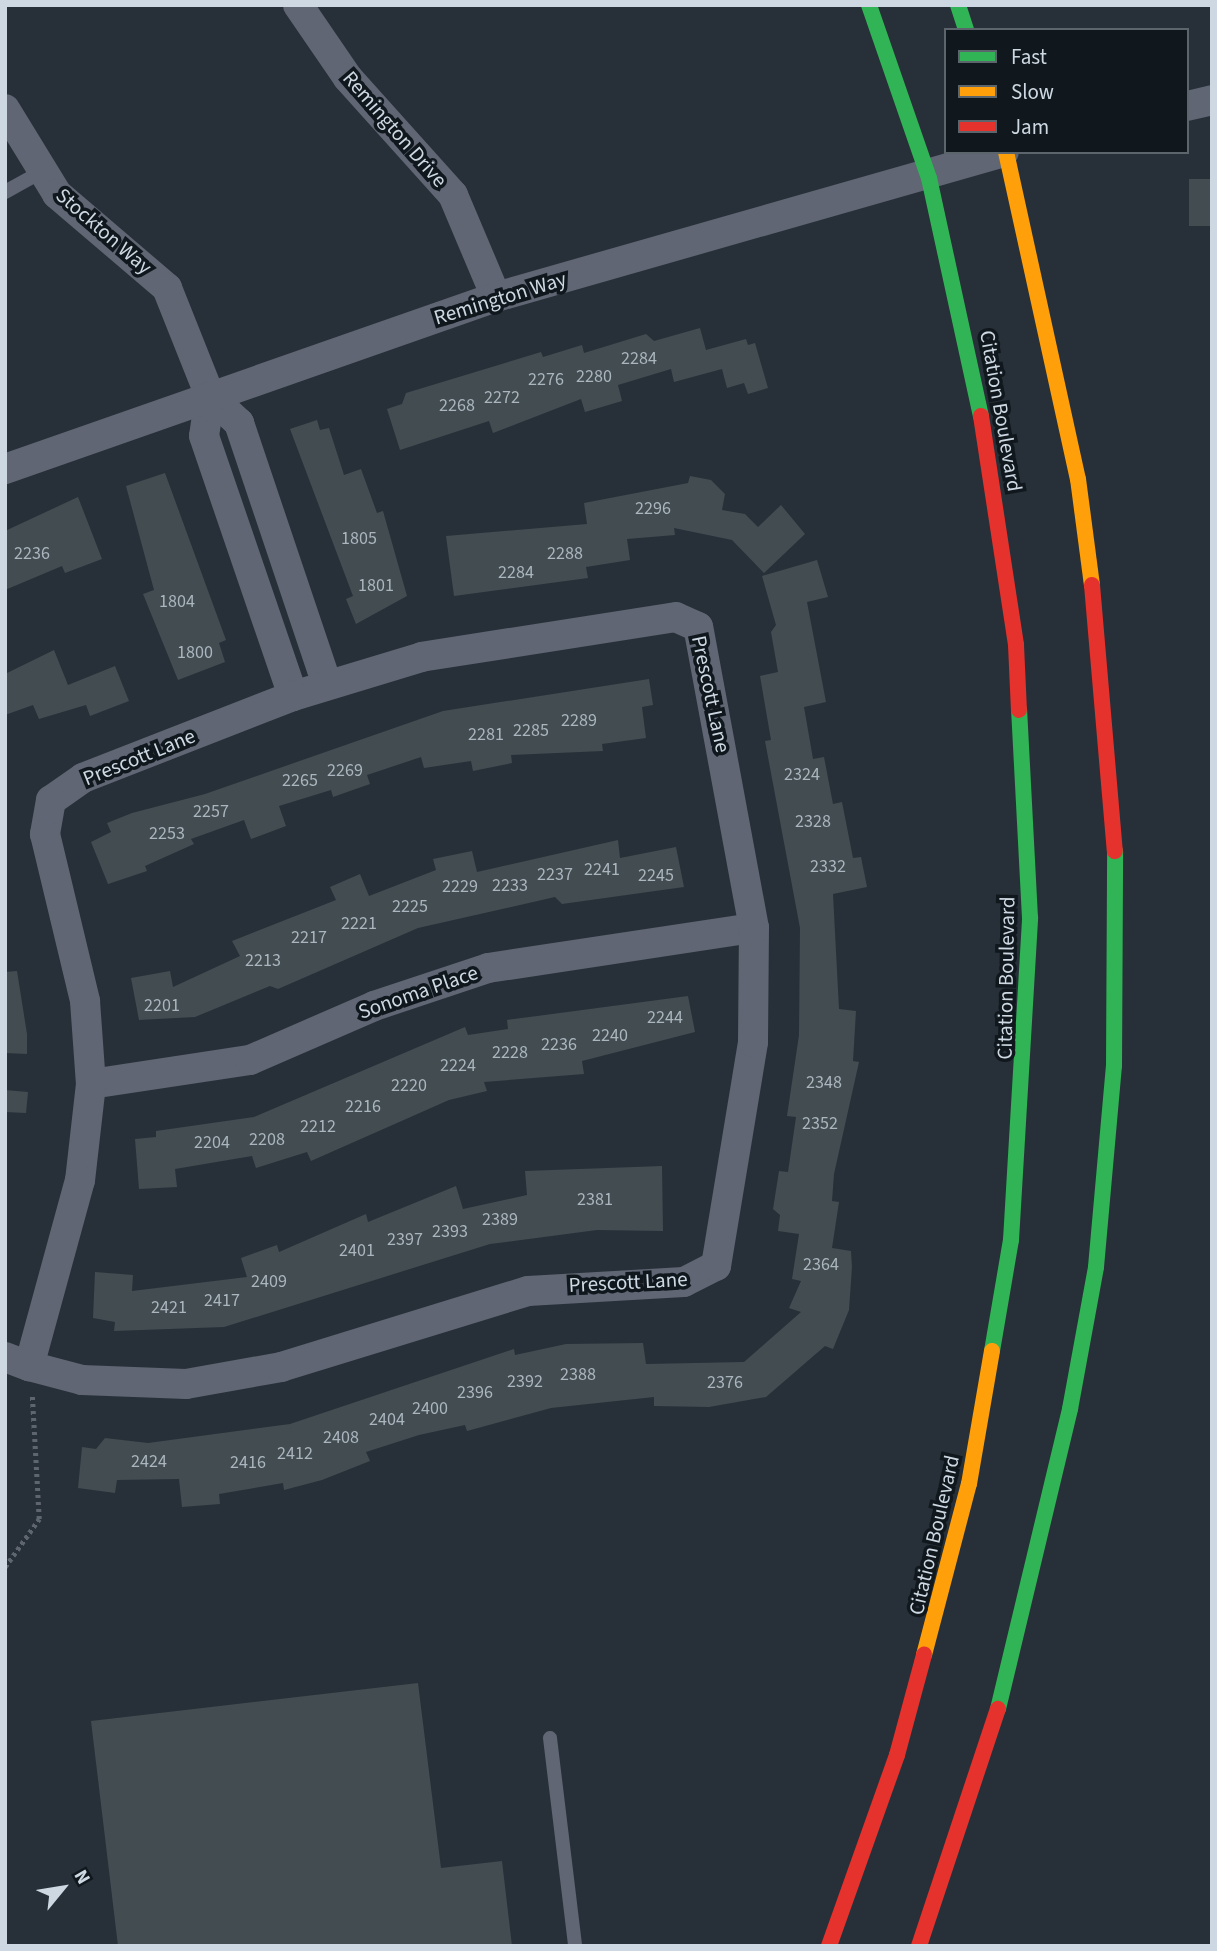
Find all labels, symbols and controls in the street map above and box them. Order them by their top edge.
legend [944,28,1189,154]
text: Fast [1011,42,1047,72]
street label: Remington Drive [338,66,452,192]
text: Slow [1011,77,1054,107]
text: Jam [1011,112,1049,142]
street label: Stockton Way [51,182,157,280]
street label: Remington Way [431,266,569,330]
street label: Citation Boulevard [974,328,1028,494]
house number: 2284 [621,348,657,370]
house number: 2280 [576,366,612,388]
house number: 2276 [528,369,564,391]
house number: 2272 [484,387,520,409]
house number: 2268 [439,395,475,417]
house number: 2296 [635,498,671,520]
house number: 1805 [341,528,377,550]
house number: 2236 [14,543,50,565]
house number: 2288 [547,543,583,565]
house number: 2284 [498,562,534,584]
house number: 1801 [358,575,394,597]
house number: 1804 [159,591,195,613]
street label: Prescott Lane [686,633,736,755]
house number: 1800 [177,642,213,664]
house number: 2289 [561,710,597,732]
house number: 2285 [513,720,549,742]
street label: Prescott Lane [79,723,199,791]
house number: 2281 [468,724,504,746]
house number: 2269 [327,760,363,782]
house number: 2324 [784,764,820,786]
house number: 2265 [282,770,318,792]
house number: 2257 [193,801,229,823]
house number: 2328 [795,811,831,833]
house number: 2253 [149,823,185,845]
house number: 2332 [810,856,846,878]
house number: 2241 [584,859,620,881]
house number: 2237 [537,864,573,886]
house number: 2245 [638,865,674,887]
house number: 2233 [492,875,528,897]
house number: 2229 [442,876,478,898]
house number: 2225 [392,896,428,918]
street label: Citation Boulevard [992,896,1020,1060]
house number: 2221 [341,913,377,935]
house number: 2217 [291,927,327,949]
house number: 2213 [245,950,281,972]
street label: Sonoma Place [355,960,481,1024]
house number: 2201 [144,995,180,1017]
house number: 2244 [647,1007,683,1029]
house number: 2240 [592,1025,628,1047]
house number: 2236 [541,1034,577,1056]
house number: 2228 [492,1042,528,1064]
house number: 2224 [440,1055,476,1077]
house number: 2348 [806,1072,842,1094]
house number: 2220 [391,1075,427,1097]
house number: 2216 [345,1096,381,1118]
house number: 2352 [802,1113,838,1135]
house number: 2212 [300,1116,336,1138]
house number: 2208 [249,1129,285,1151]
house number: 2204 [194,1132,230,1154]
house number: 2381 [577,1189,613,1211]
house number: 2389 [482,1209,518,1231]
house number: 2393 [432,1221,468,1243]
house number: 2397 [387,1229,423,1251]
house number: 2401 [339,1240,375,1262]
house number: 2364 [803,1254,839,1276]
street label: Prescott Lane [568,1266,688,1298]
house number: 2409 [251,1271,287,1293]
house number: 2417 [204,1290,240,1312]
house number: 2421 [151,1297,187,1319]
house number: 2388 [560,1364,596,1386]
house number: 2392 [507,1371,543,1393]
house number: 2376 [707,1372,743,1394]
house number: 2396 [457,1382,493,1404]
house number: 2400 [412,1398,448,1420]
house number: 2404 [369,1409,405,1431]
house number: 2408 [323,1427,359,1449]
house number: 2412 [277,1443,313,1465]
house number: 2424 [131,1451,167,1473]
house number: 2416 [230,1452,266,1474]
street label: Citation Boulevard [903,1453,965,1617]
north arrow [28,1853,98,1923]
text: N [67,1865,96,1889]

